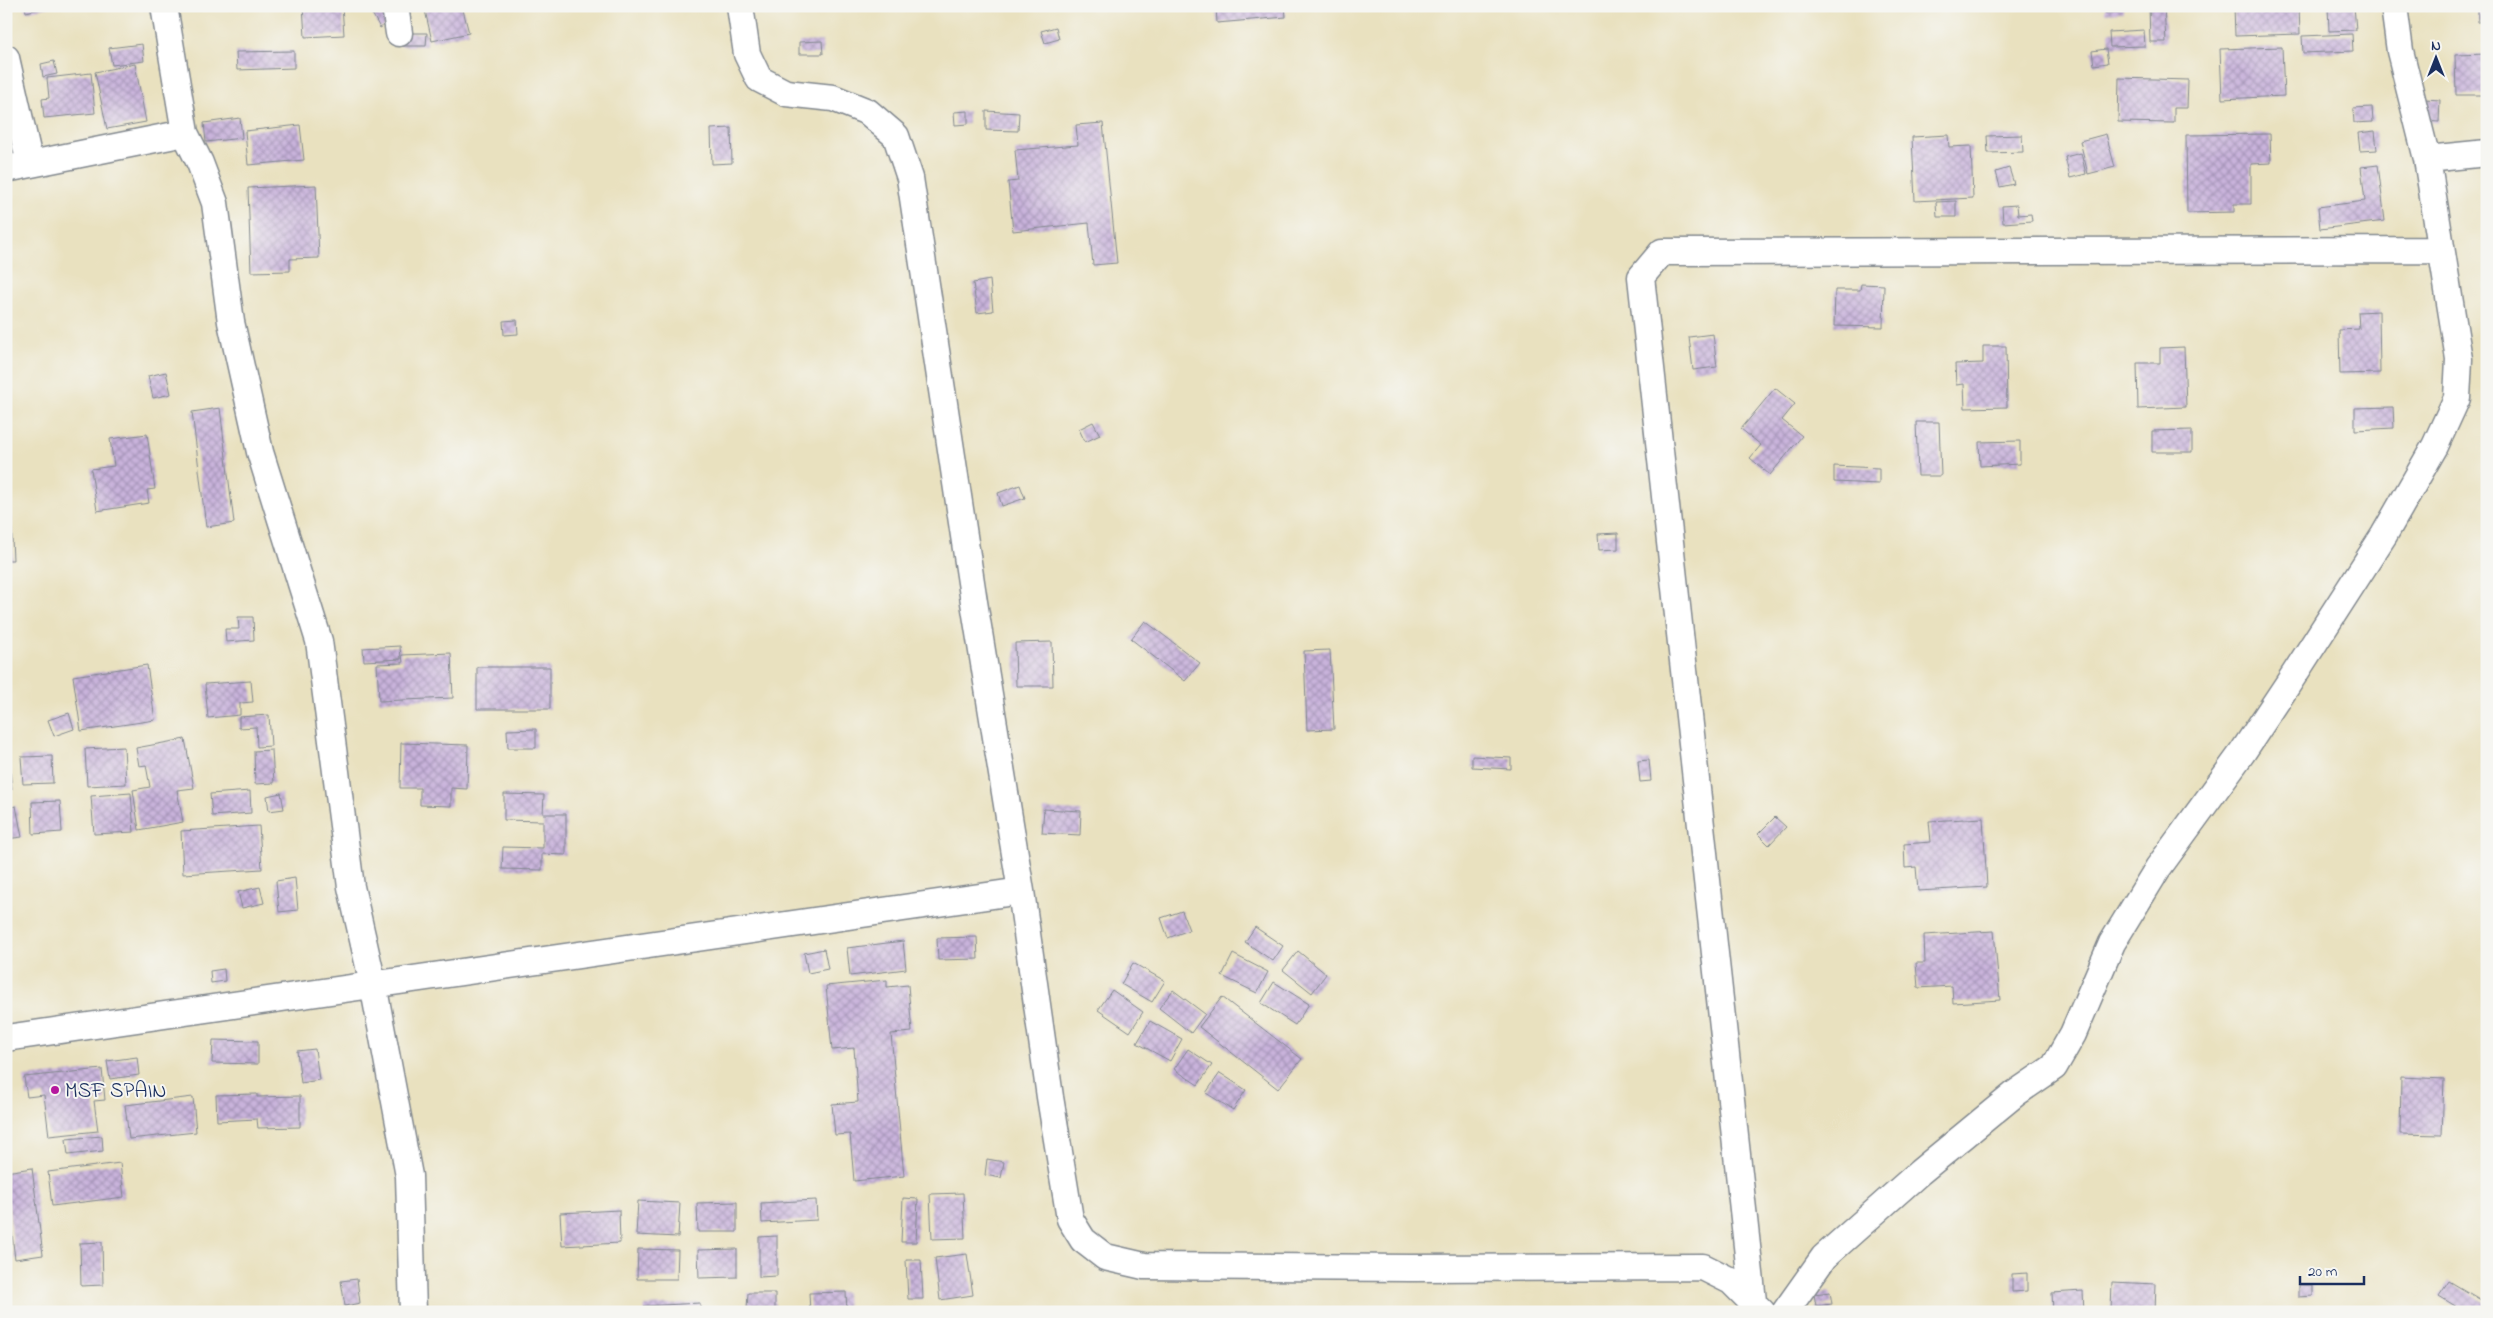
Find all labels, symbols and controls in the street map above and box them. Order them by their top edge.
north arrow [2410,32,2460,82]
text: N [2431,36,2441,57]
place label: MSF SPAIN [65,1077,167,1107]
marker: MSF SPAIN [49,1084,61,1096]
scale bar [2300,1253,2364,1285]
text: 20 m [2308,1261,2338,1283]

